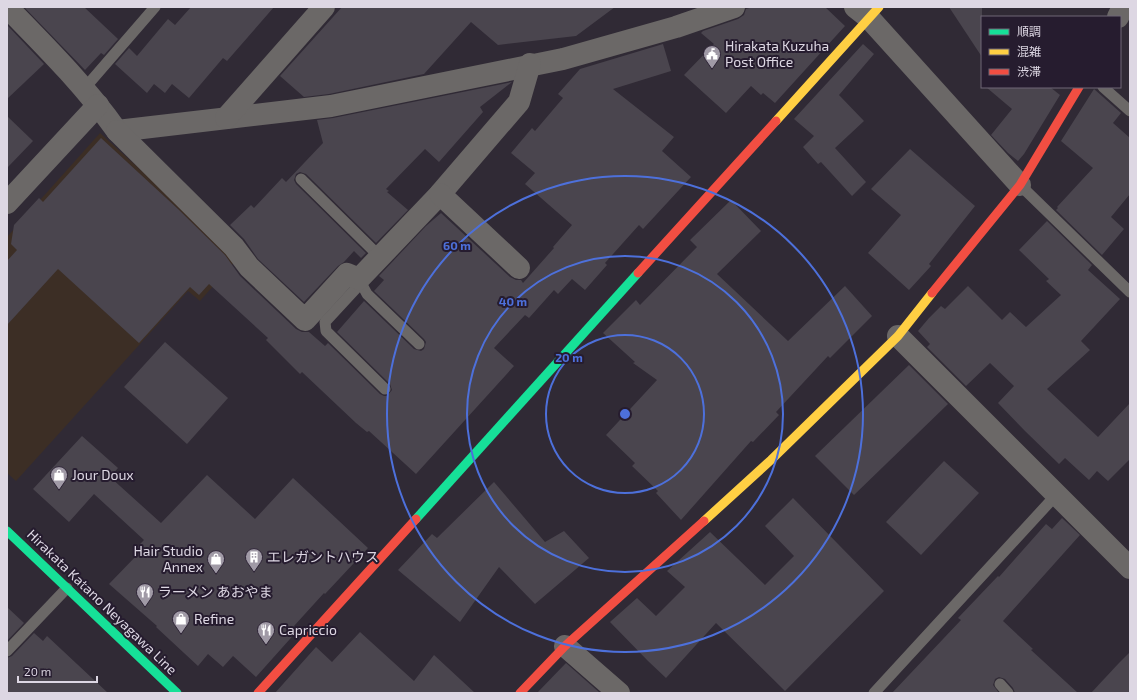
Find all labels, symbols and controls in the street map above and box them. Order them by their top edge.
legend [981,16,1121,88]
text: 順調 [1017,24,1041,38]
place label: Hirakata Kuzuha Post Office [725,37,829,70]
public building icon: Hirakata Kuzuha Post Office [702,44,722,69]
text: 混雑 [1017,44,1041,58]
text: 渋滞 [1017,64,1041,78]
text: 60 m [443,238,471,252]
text: 40 m [499,294,527,308]
text: 20 m [555,350,583,364]
centre of rings [618,407,632,421]
shop icon: Jour Doux [49,465,69,490]
place label: Jour Doux [72,466,134,483]
street label: Hirakata Katano Neyagawa Line [24,525,181,678]
place label: Hair Studio Annex [134,542,204,575]
building icon: エレガントハウス [244,547,264,572]
place label: エレガントハウス [267,548,379,565]
shop icon: Hair Studio Annex [206,549,226,574]
restaurant icon: ラーメン あおやま [135,582,155,607]
place label: ラーメン あおやま [158,583,273,600]
shop icon: Refine [171,609,191,634]
place label: Refine [194,610,234,627]
restaurant icon: Capriccio [256,620,276,645]
place label: Capriccio [279,621,337,638]
scale bar [18,658,97,684]
text: 20 m [24,664,51,678]

